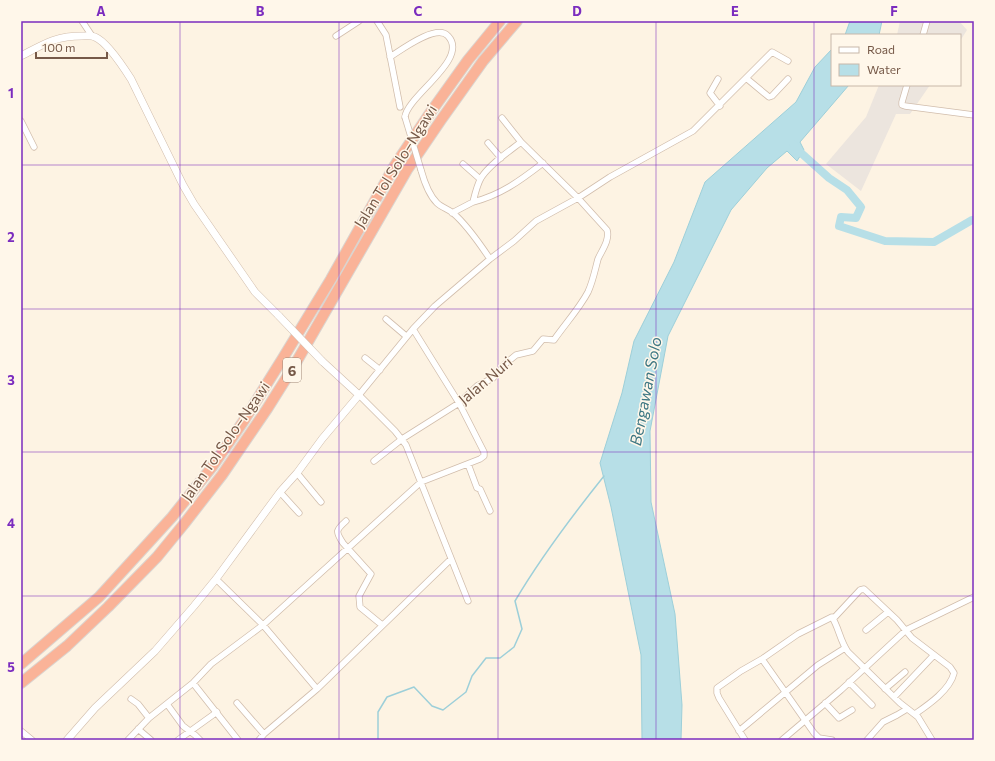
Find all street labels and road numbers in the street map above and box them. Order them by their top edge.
street label: Jalan Tol Solo–Ngawi [350,101,440,231]
street label: Jalan Nuri [454,352,516,408]
road number: 6 [283,358,301,382]
street label: Jalan Tol Solo–Ngawi [177,378,273,504]

